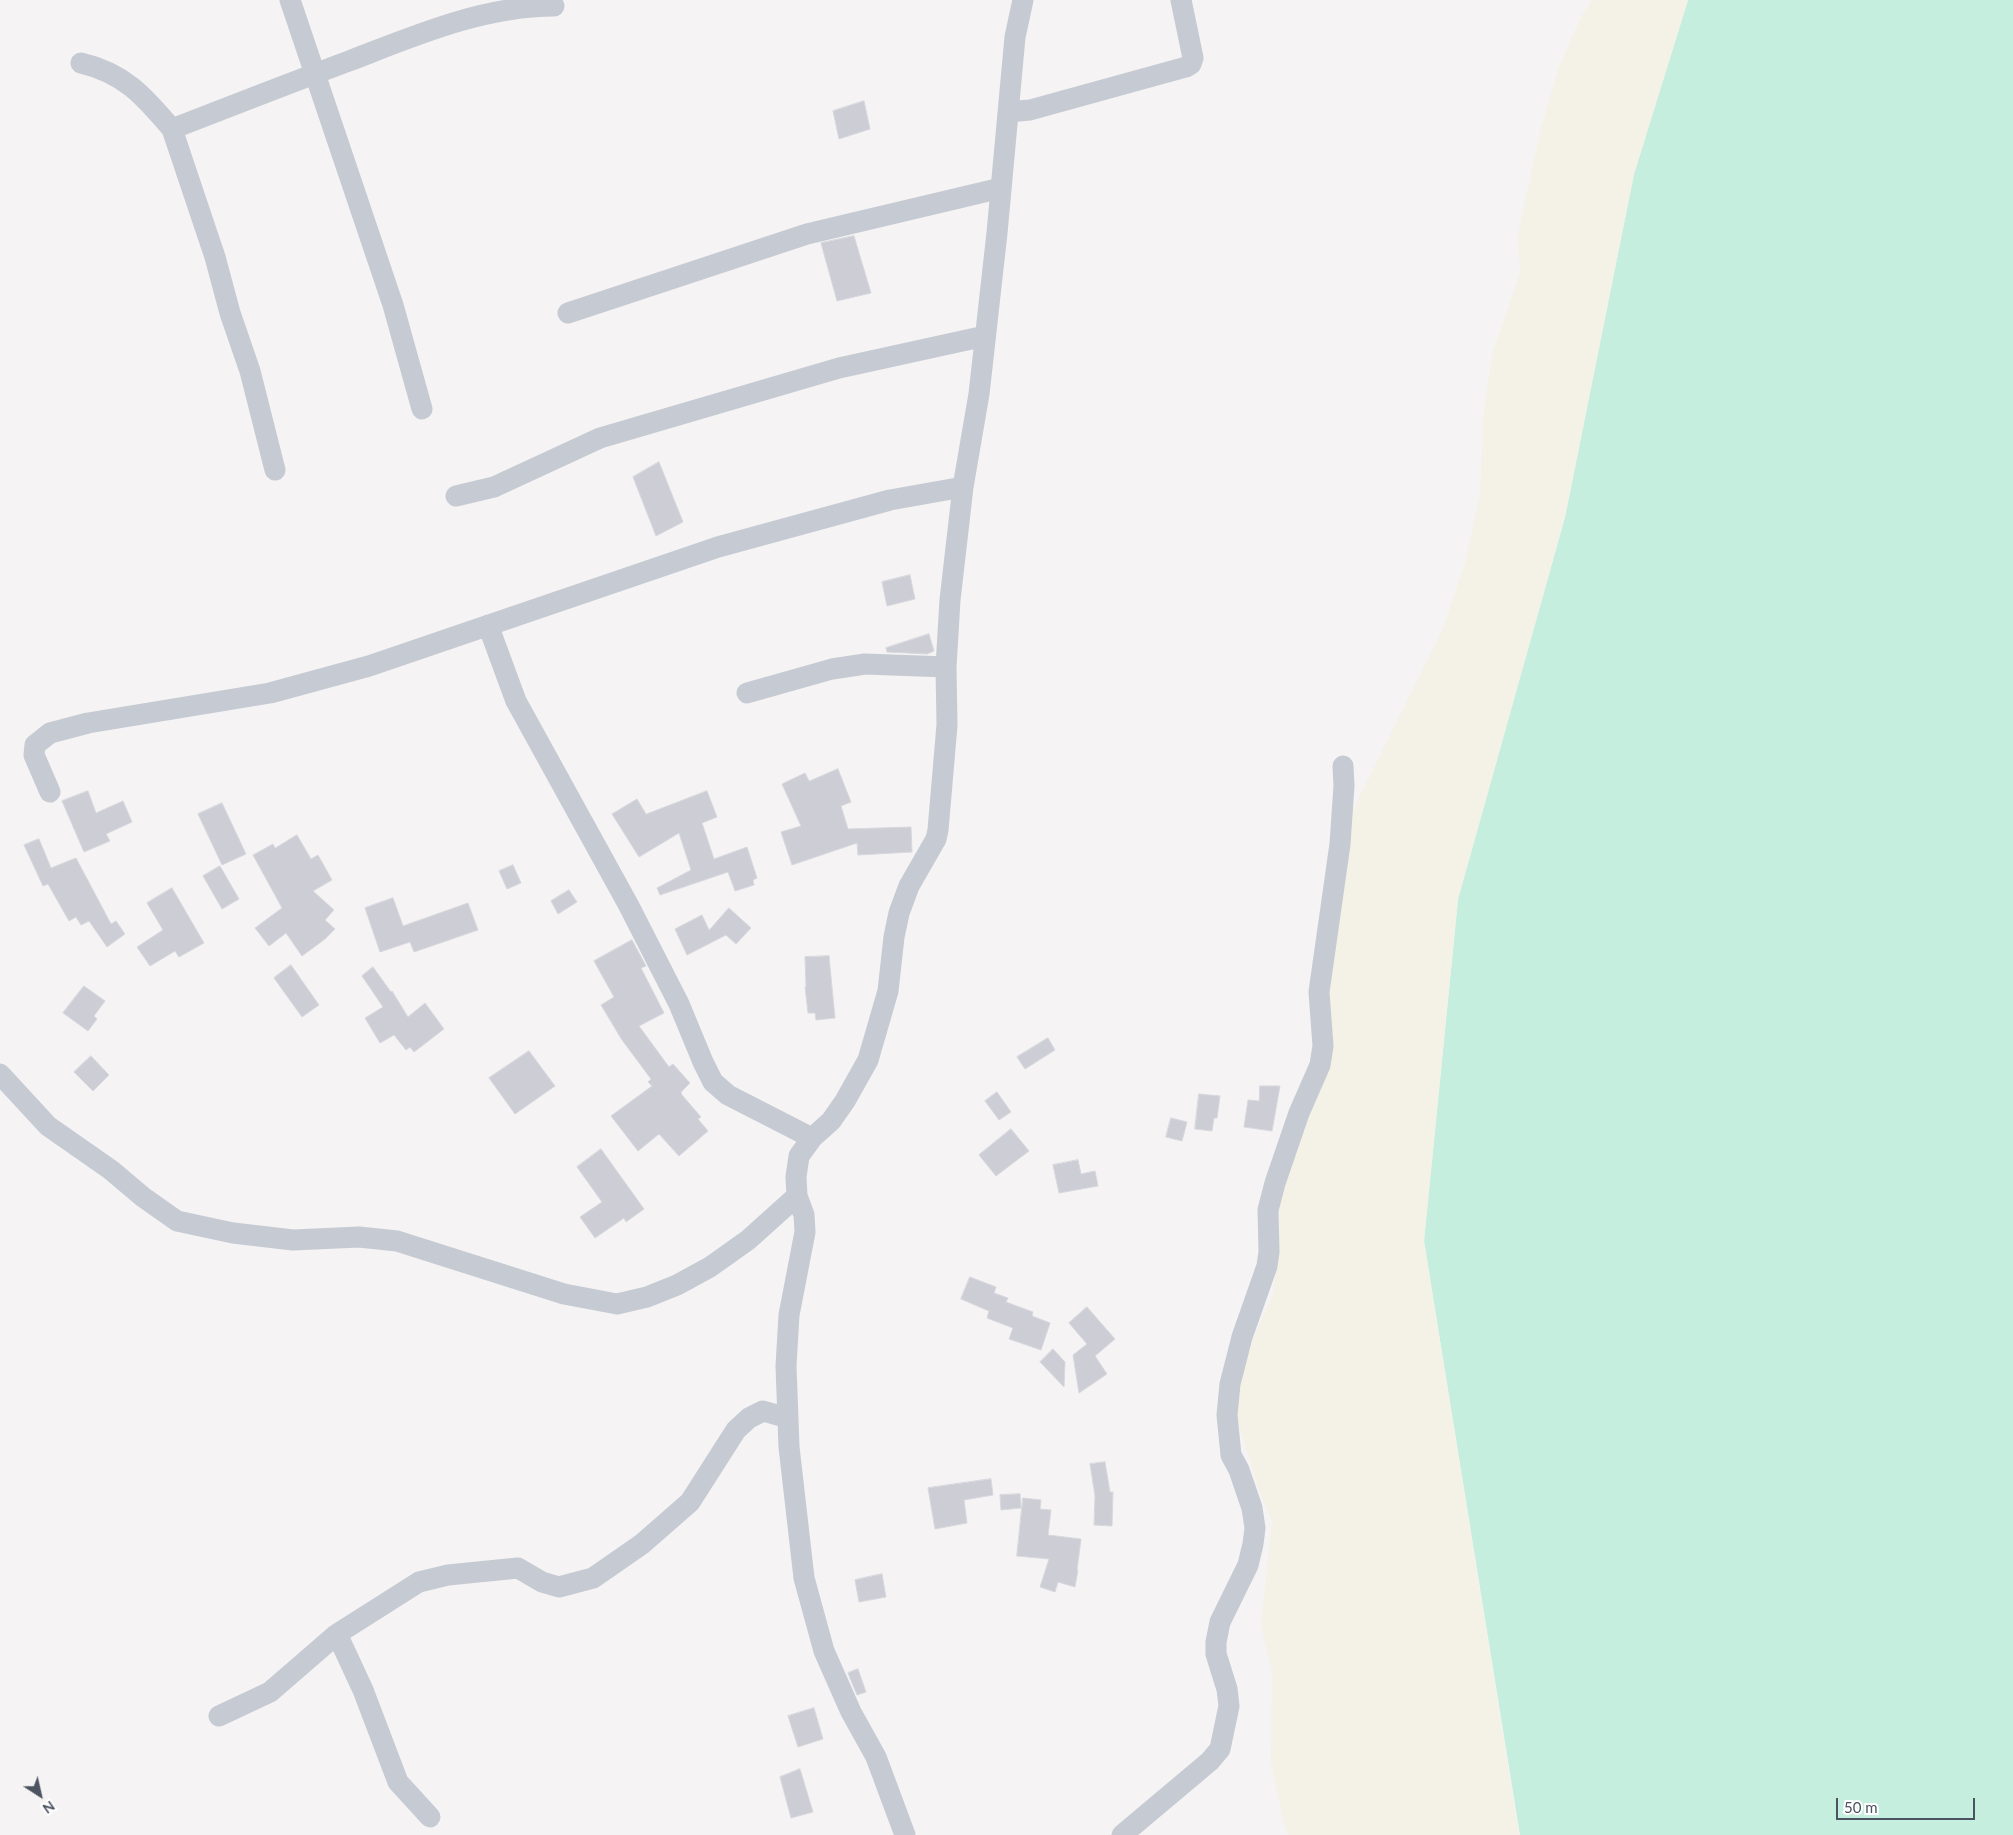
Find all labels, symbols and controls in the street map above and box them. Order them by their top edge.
north arrow [15,1770,65,1820]
scale bar [1838,1788,1977,1820]
text: N [40,1798,58,1818]
text: 50 m [1844,1798,1878,1816]

